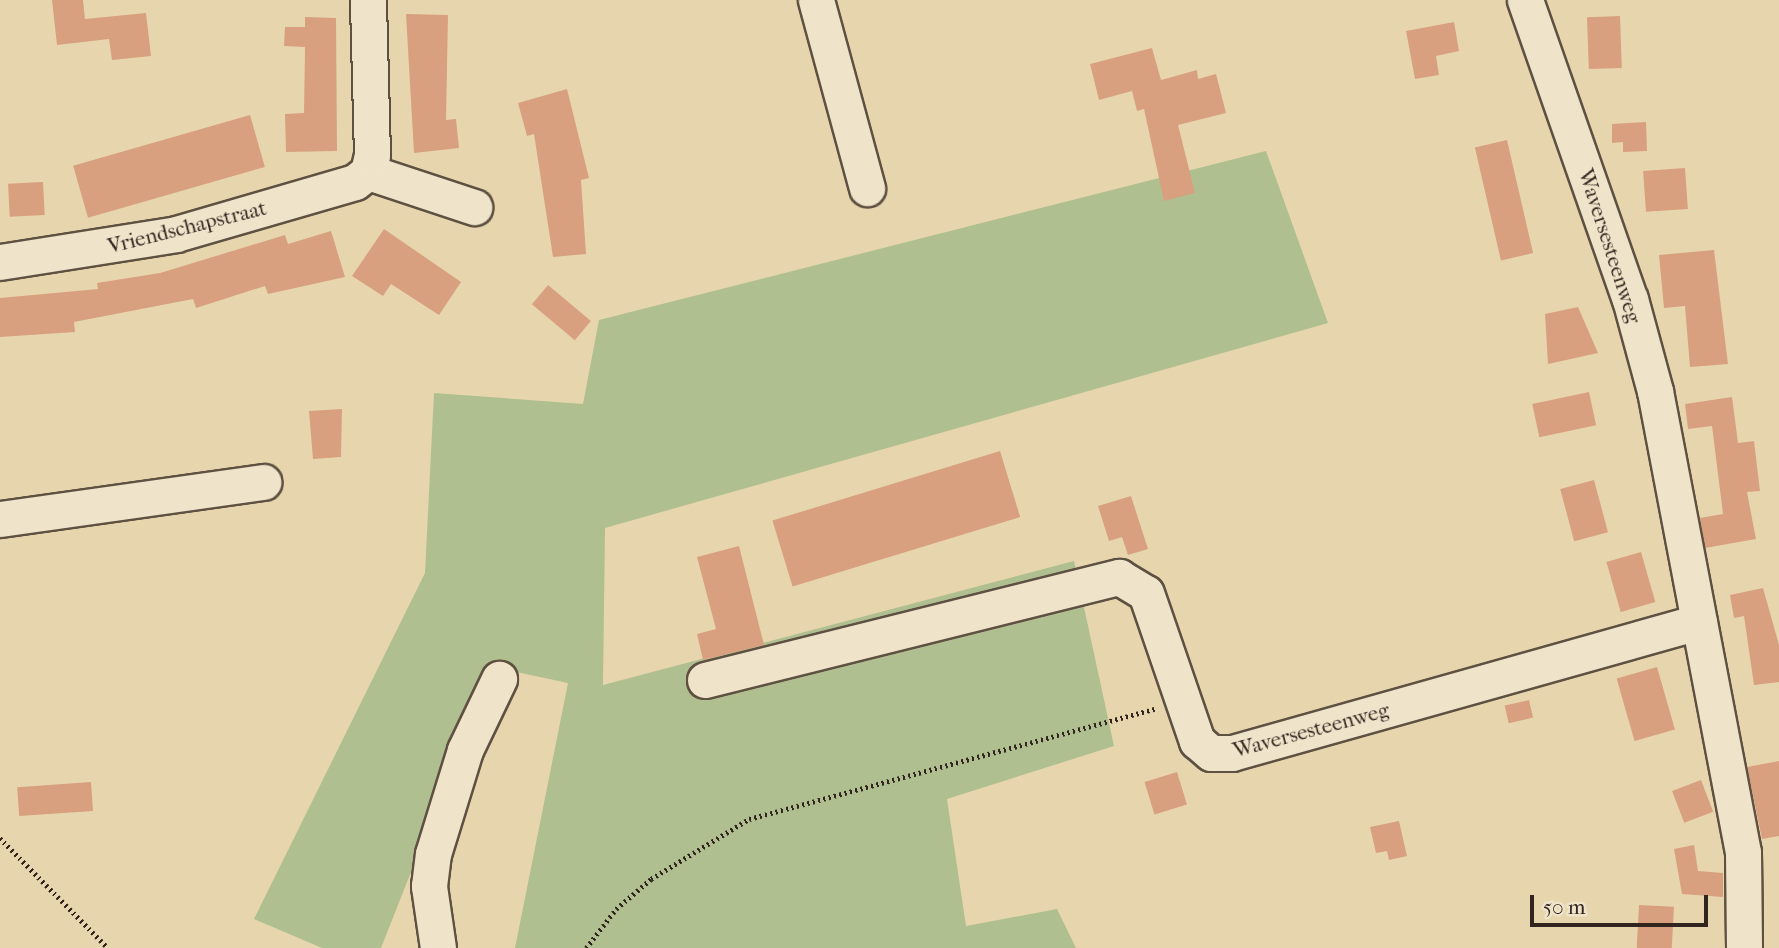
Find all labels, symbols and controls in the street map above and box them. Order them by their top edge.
street label: Waversesteenweg [1573,166,1647,326]
street label: Vriendschapstraat [105,195,269,259]
street label: Waversesteenweg [1230,697,1392,763]
scale bar [1534,881,1712,925]
text: 50 m [1543,895,1586,919]

